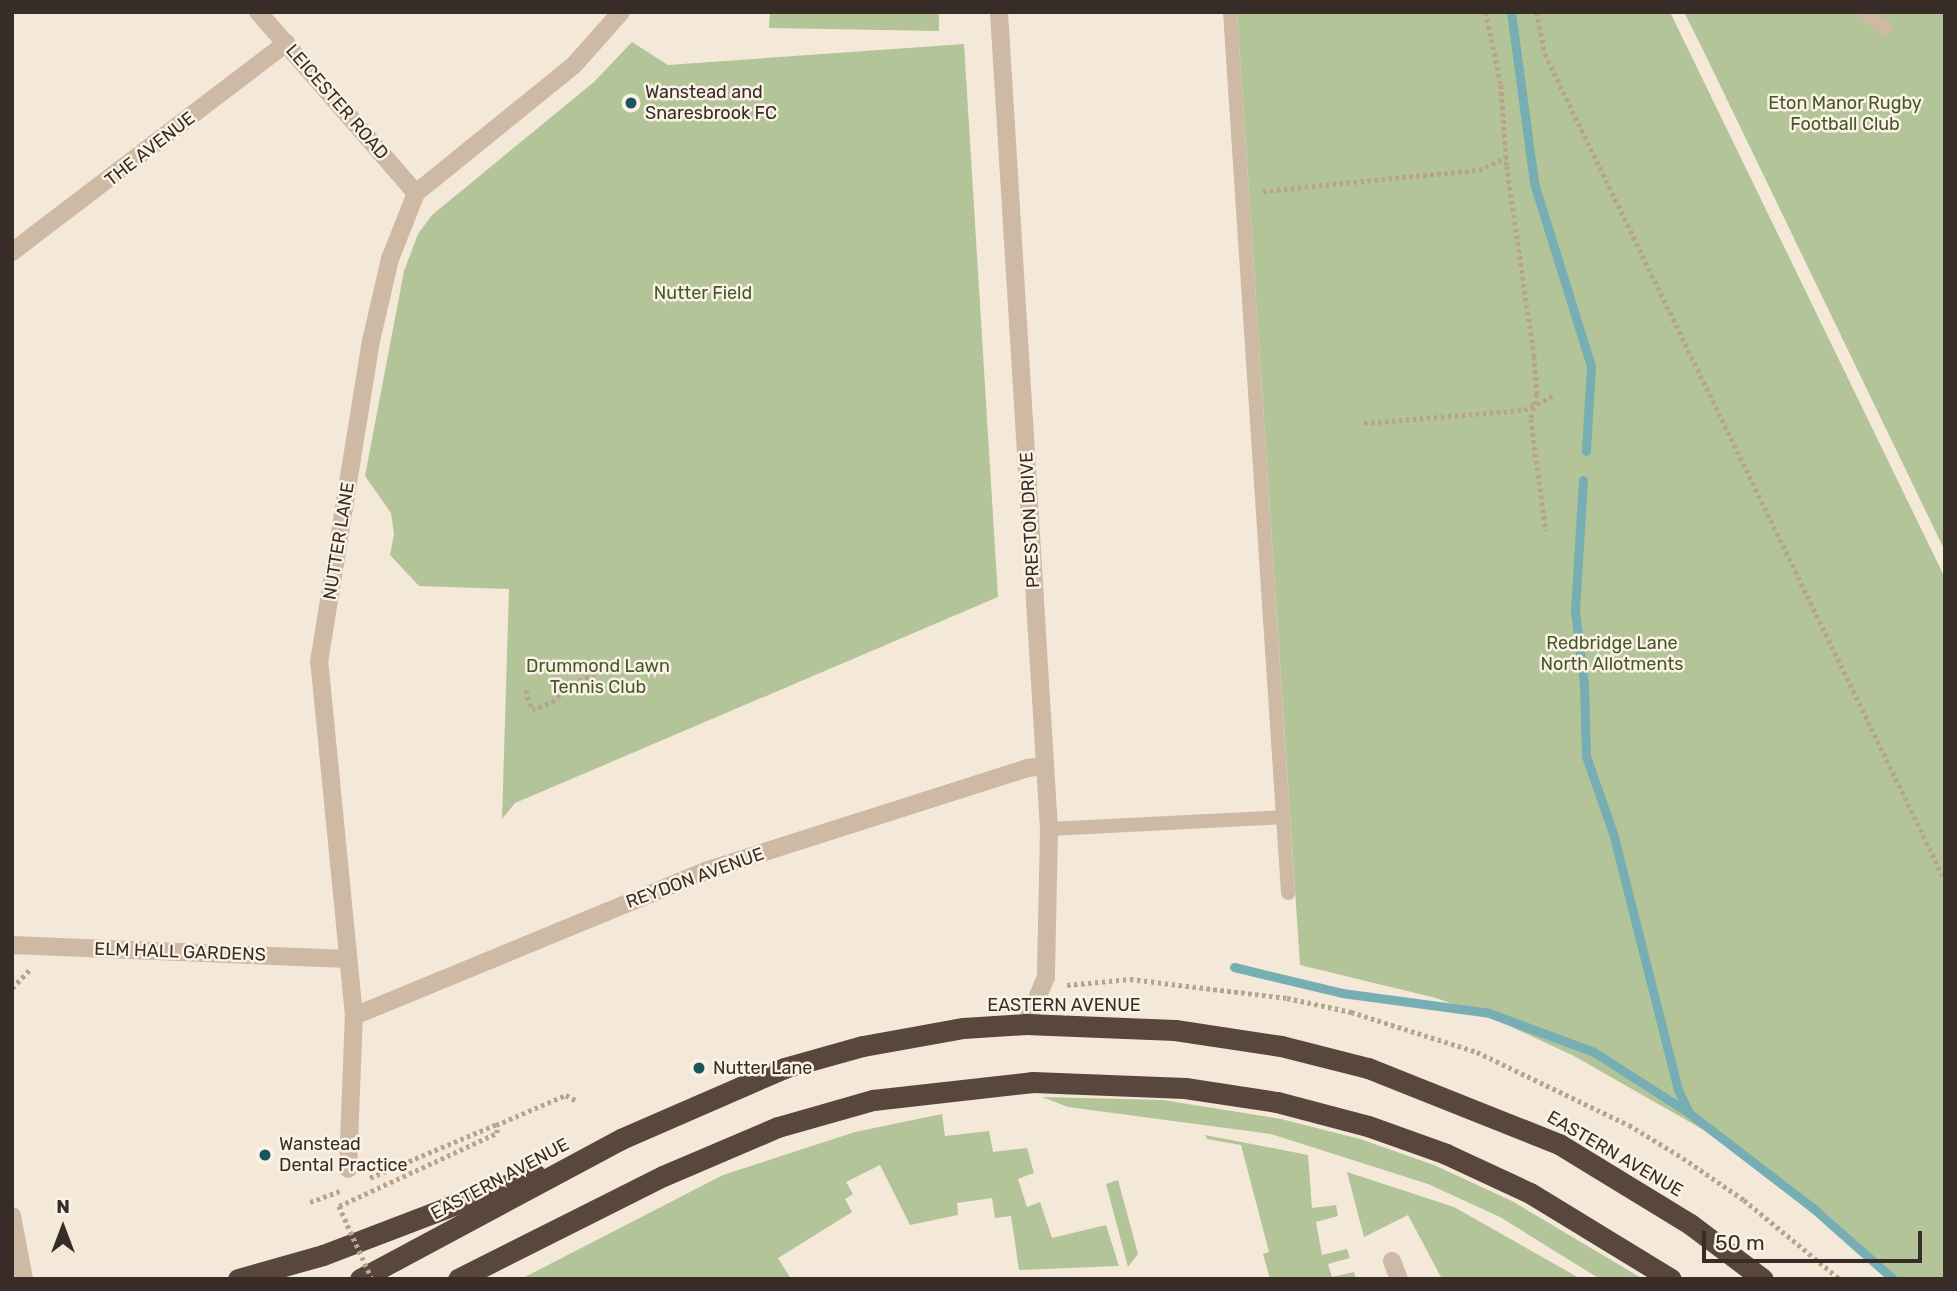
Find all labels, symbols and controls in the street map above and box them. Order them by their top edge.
street label: LEICESTER ROAD [281,40,393,164]
place label: Wanstead and Snaresbrook FC [645,82,777,124]
park label: Eton Manor Rugby Football Club [1768,93,1922,136]
marker: Wanstead and Snaresbrook FC [623,95,639,111]
street label: THE AVENUE [101,107,199,191]
park label: Nutter Field [654,282,752,304]
street label: PRESTON DRIVE [1016,451,1044,589]
street label: NUTTER LANE [319,481,359,601]
park label: Redbridge Lane North Allotments [1540,633,1684,676]
park label: Drummond Lawn Tennis Club [526,656,670,698]
street label: REYDON AVENUE [623,843,767,913]
street label: ELM HALL GARDENS [94,938,266,966]
street label: EASTERN AVENUE [987,994,1141,1016]
place label: Nutter Lane [713,1057,813,1079]
marker: Nutter Lane [691,1060,707,1076]
street label: EASTERN AVENUE [1543,1106,1687,1202]
street label: EASTERN AVENUE [427,1133,573,1225]
place label: Wanstead Dental Practice [279,1134,408,1176]
marker: Wanstead Dental Practice [257,1147,273,1163]
north arrow [28,1193,98,1263]
text: N [56,1195,70,1218]
scale bar [1705,1218,1926,1262]
text: 50 m [1715,1230,1765,1255]

